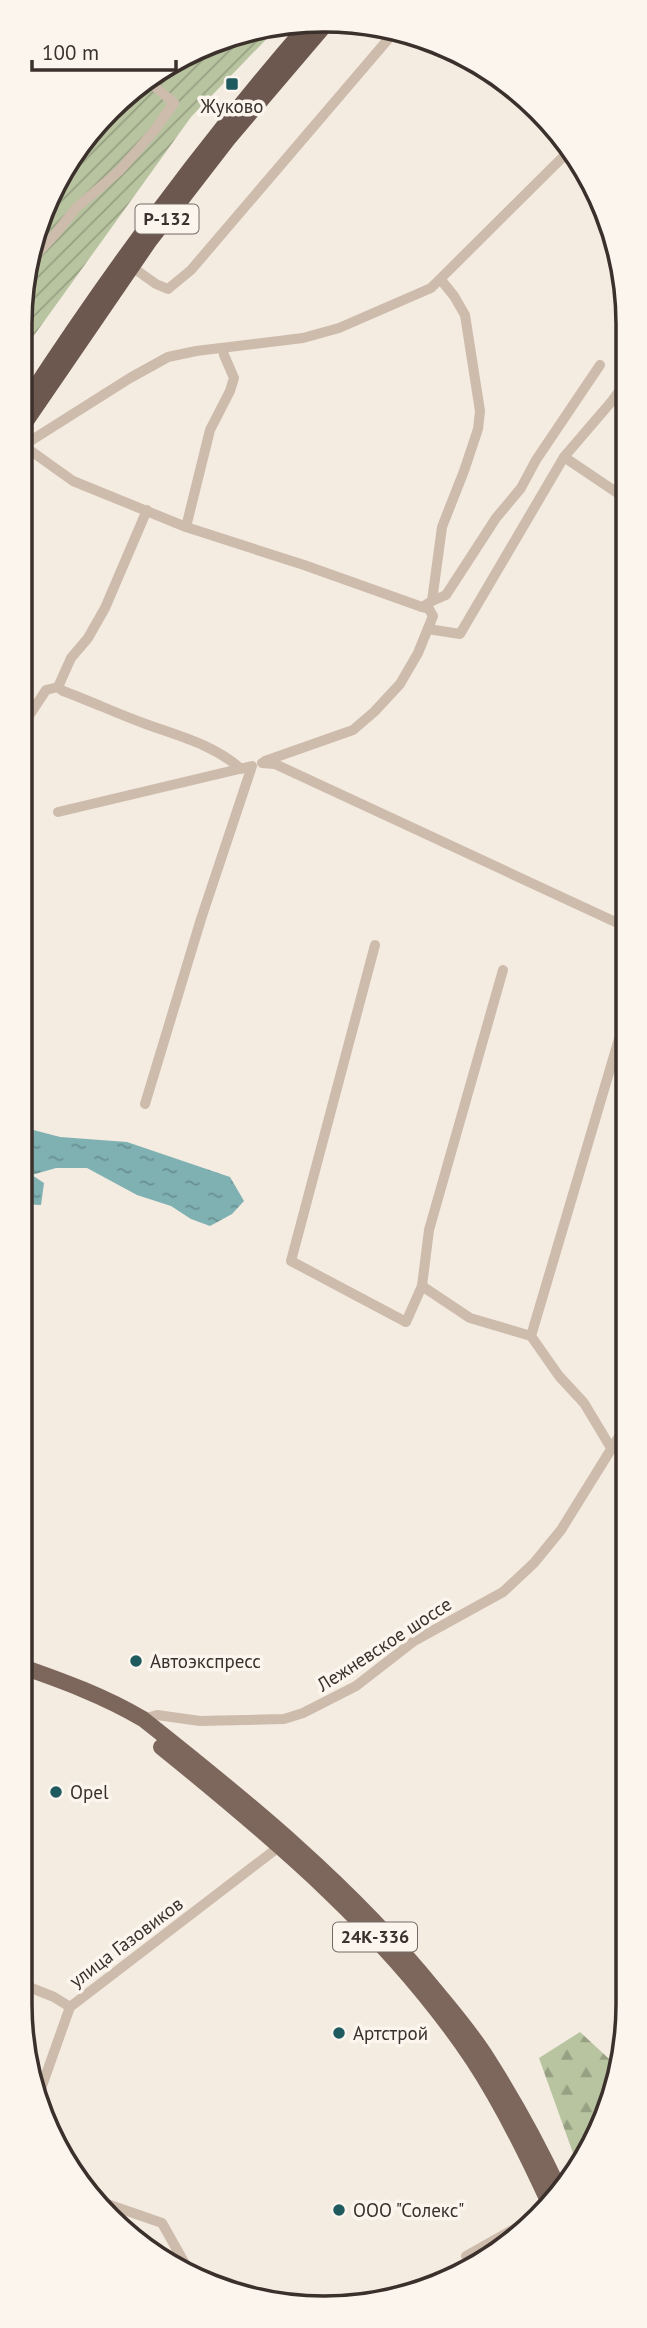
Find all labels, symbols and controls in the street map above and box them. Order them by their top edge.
scale bar [32,28,175,72]
text: 100 m [42,39,99,66]
marker: Жуково [224,76,240,92]
place label: Жуково [200,94,263,118]
road number: Р-132 [136,204,198,233]
street label: Лежневское шоссе [311,1592,456,1697]
place label: Автоэкспресс [150,1649,261,1673]
marker: Автоэкспресс [128,1653,144,1669]
place label: Opel [70,1780,109,1804]
marker: Opel [48,1784,64,1800]
street label: улица Газовиков [64,1891,188,1993]
road number: 24К-336 [333,1923,417,1952]
place label: Артстрой [353,2021,428,2045]
marker: Артстрой [331,2025,347,2041]
place label: ООО "Солекс" [353,2198,464,2222]
marker: ООО "Солекс" [331,2202,347,2218]

